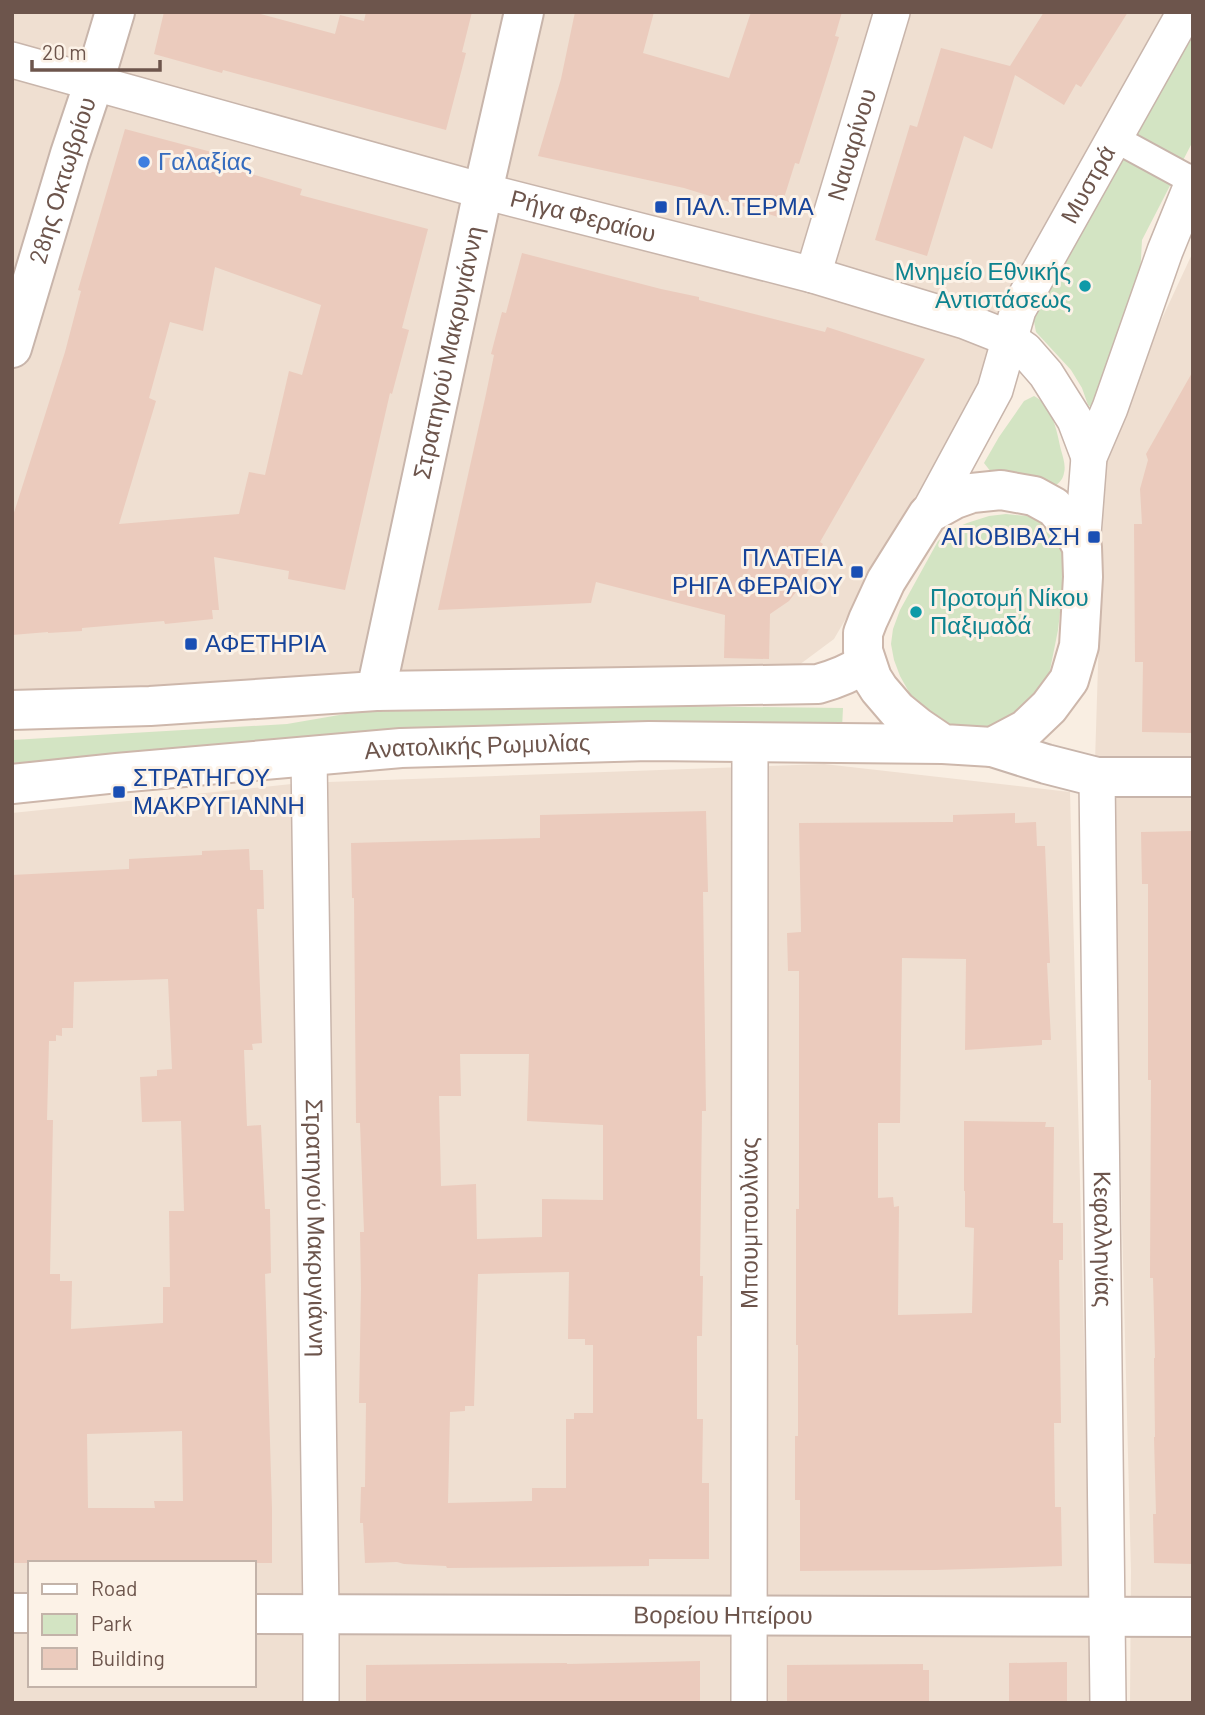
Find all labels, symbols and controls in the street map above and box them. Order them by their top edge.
scale bar [32,28,159,72]
text: 20 m [42,39,87,64]
street label: Ναυαρίνου [820,85,881,204]
street label: 28ης Οκτωβρίου [22,93,101,267]
street label: Μυστρά [1054,140,1120,228]
place label: Γαλαξίας [158,146,252,175]
marker: Γαλαξίας [136,154,152,170]
street label: Ρήγα Φεραίου [507,183,659,247]
place label: ΠΑΛ.ΤΕΡΜΑ [675,191,814,220]
marker: ΠΑΛ.ΤΕΡΜΑ [653,199,669,215]
street label: Στρατηγού Μακρυγιάννη [406,223,488,482]
place label: Μνημείο Εθνικής Αντιστάσεως [895,256,1071,313]
marker: Μνημείο Εθνικής Αντιστάσεως [1077,278,1093,294]
place label: ΑΠΟΒΙΒΑΣΗ [941,521,1080,550]
marker: ΑΠΟΒΙΒΑΣΗ [1086,529,1102,545]
place label: ΠΛΑΤΕΙΑ ΡΗΓΑ ΦΕΡΑΙΟΥ [672,542,843,599]
marker: ΠΛΑΤΕΙΑ ΡΗΓΑ ΦΕΡΑΙΟΥ [849,564,865,580]
place label: Προτομή Νίκου Παξιμαδά [930,582,1089,639]
marker: Προτομή Νίκου Παξιμαδά [908,604,924,620]
place label: ΑΦΕΤΗΡΙΑ [205,628,326,657]
marker: ΑΦΕΤΗΡΙΑ [183,636,199,652]
street label: Ανατολικής Ρωμυλίας [363,727,591,764]
place label: ΣΤΡΑΤΗΓΟΥ ΜΑΚΡΥΓΙΑΝΝΗ [133,762,305,819]
marker: ΣΤΡΑΤΗΓΟΥ ΜΑΚΡΥΓΙΑΝΝΗ [111,784,127,800]
street label: Στρατηγού Μακρυγιάννη [301,1099,333,1357]
street label: Μπουμπουλίνας [733,1137,763,1309]
street label: Κεφαλληνίας [1089,1171,1119,1307]
legend [28,1561,256,1687]
text: Road [91,1575,137,1600]
street label: Βορείου Ηπείρου [633,1599,813,1629]
text: Park [91,1610,132,1635]
text: Building [91,1645,165,1670]

